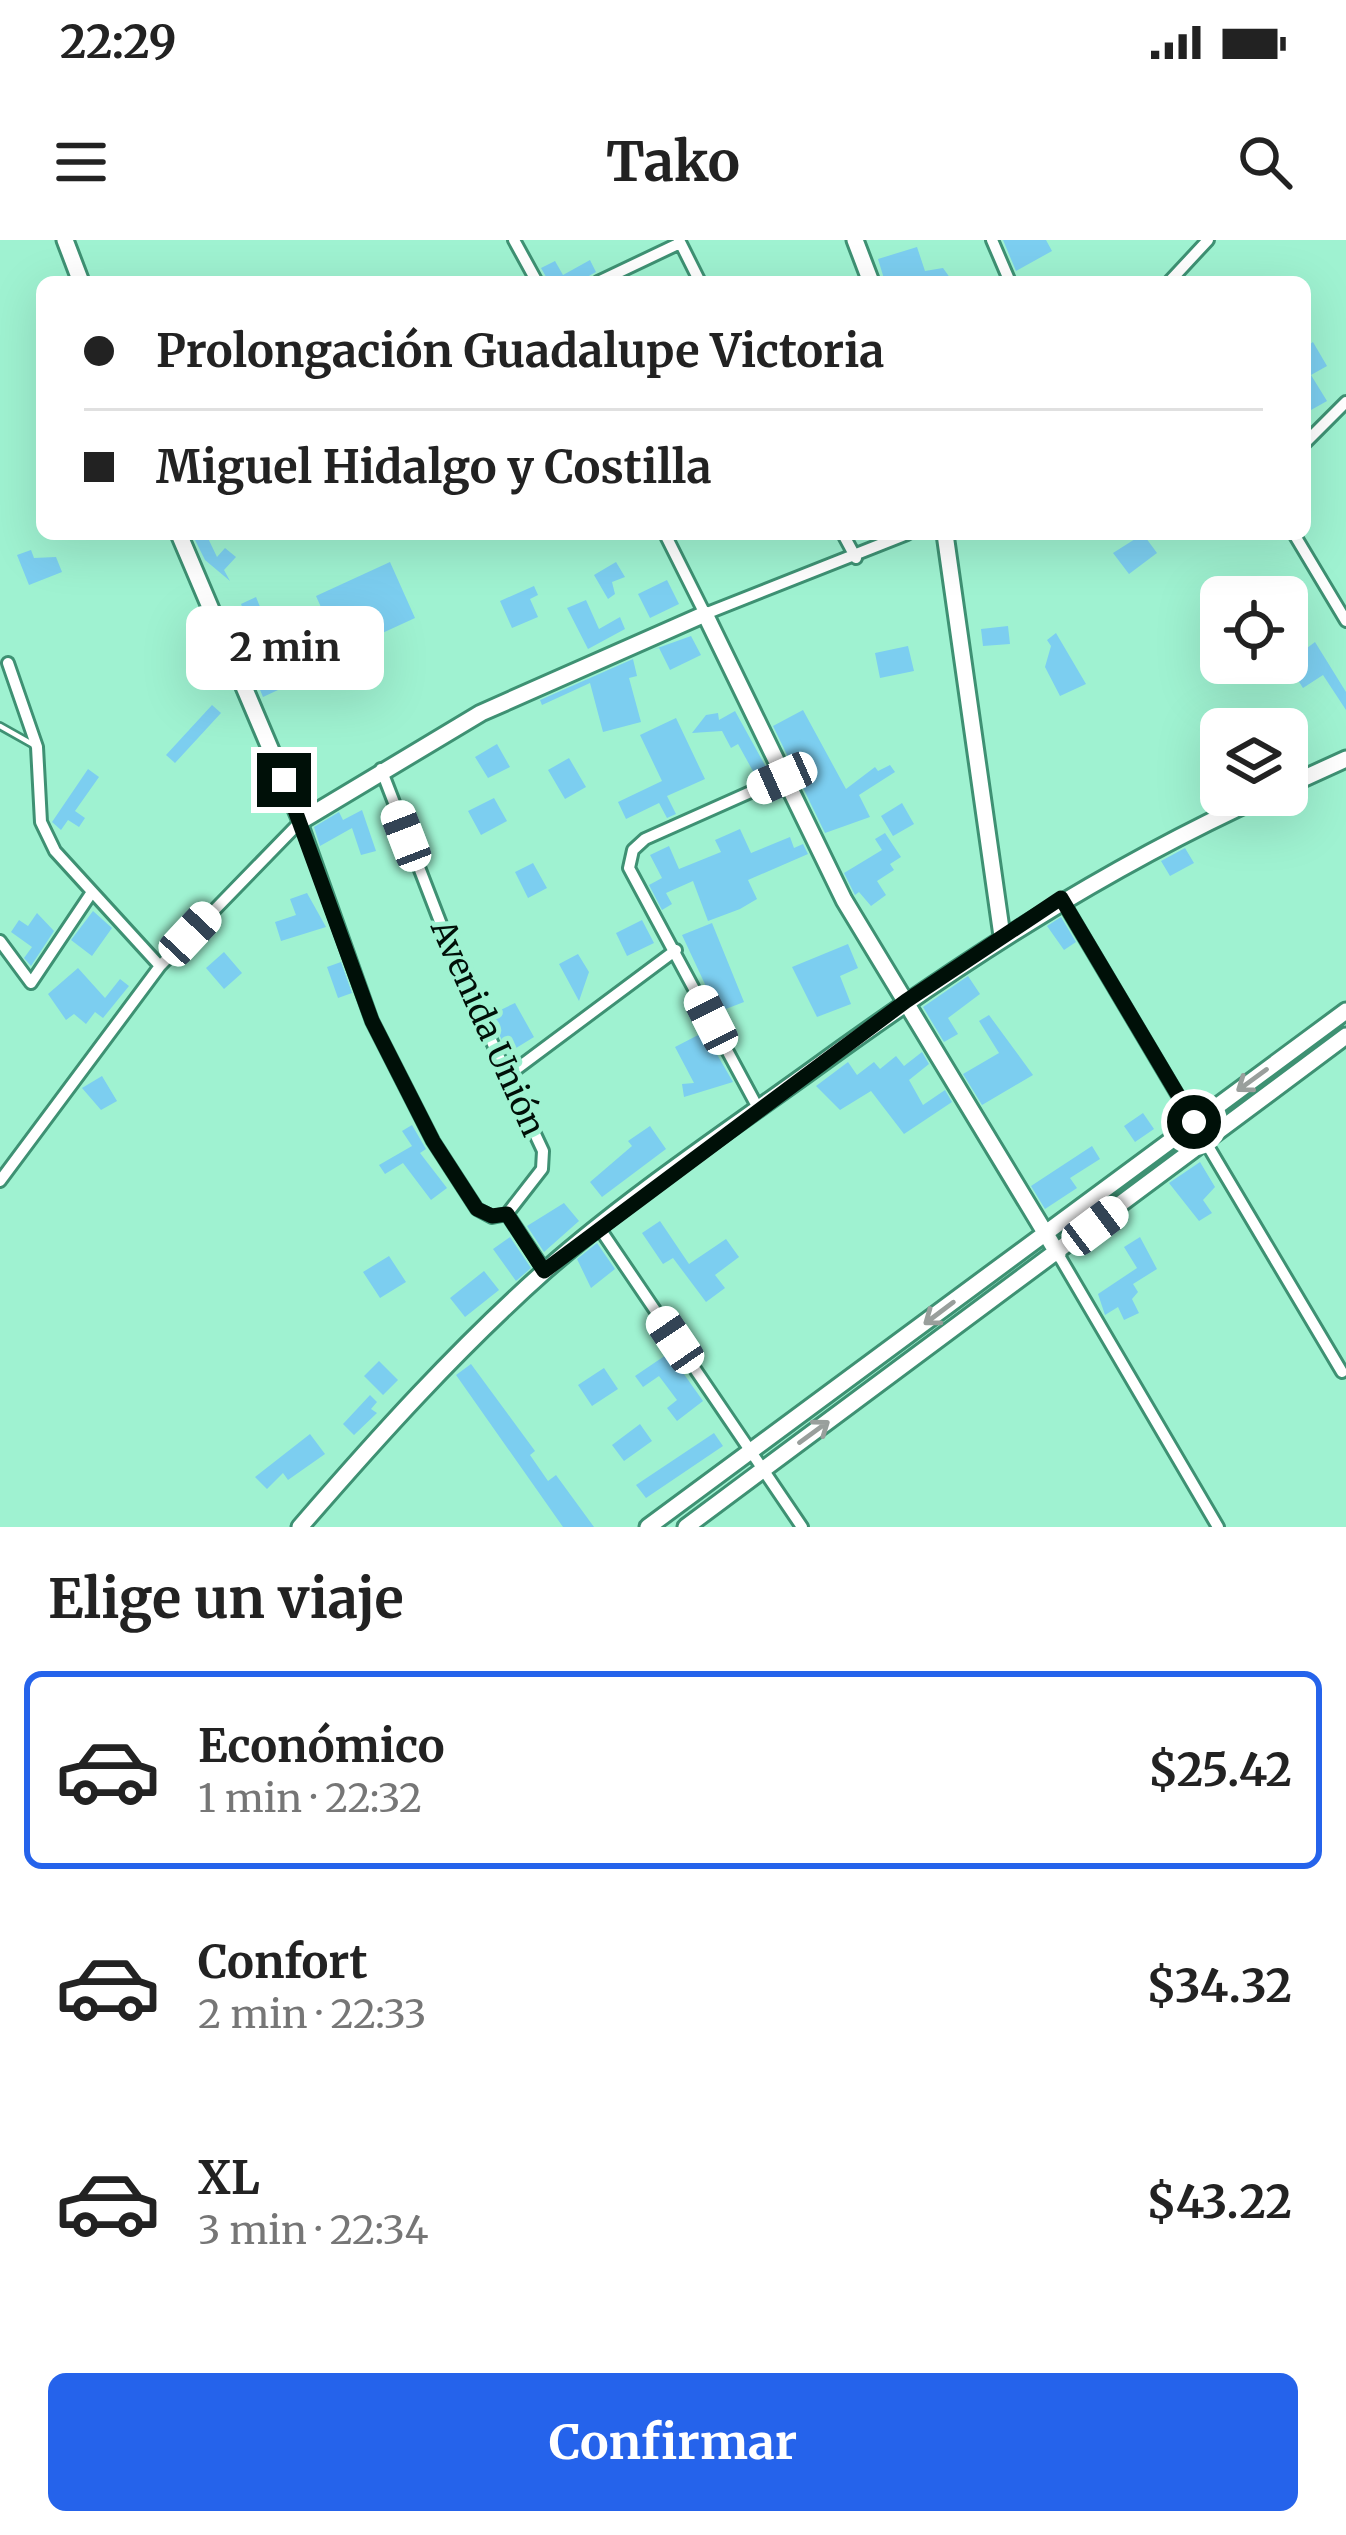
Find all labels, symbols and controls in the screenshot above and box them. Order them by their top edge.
text: 22:29 [60,14,177,70]
text: Tako [606,128,740,196]
icon: menu [48,129,114,195]
icon: search [1232,129,1298,195]
text: Prolongación Guadalupe Victoria [156,323,884,379]
text: Miguel Hidalgo y Costilla [156,439,712,495]
map controls [1200,576,1308,816]
button: locate [1200,576,1308,684]
callout: 2 min [185,606,383,690]
text: 2 min [229,623,341,672]
button: layers [1200,708,1308,816]
car [742,747,822,809]
route end [257,753,311,807]
car [376,796,436,876]
car [152,895,228,973]
street label: Avenida Unión [422,913,554,1142]
car [679,980,743,1060]
one-way arrow [1236,1067,1268,1093]
route start [1167,1095,1221,1149]
car [1055,1190,1135,1262]
car [640,1300,710,1380]
one-way arrow [923,1300,956,1326]
one-way arrow [797,1420,829,1445]
text: Elige un viaje [48,1565,404,1633]
icon: car [54,1716,162,1824]
text: Económico [198,1718,445,1774]
text: $25.42 [1148,1742,1292,1798]
text: 1 min · 22:32 [198,1774,422,1823]
icon: car [54,1932,162,2040]
text: Confort [198,1934,368,1990]
text: $34.32 [1146,1958,1292,2014]
text: 2 min · 22:33 [198,1990,426,2039]
icon: car [54,2148,162,2256]
text: XL [198,2150,260,2206]
text: $43.22 [1146,2174,1292,2230]
text: 3 min · 22:34 [198,2206,428,2255]
button: Confirmar [48,2373,1298,2511]

